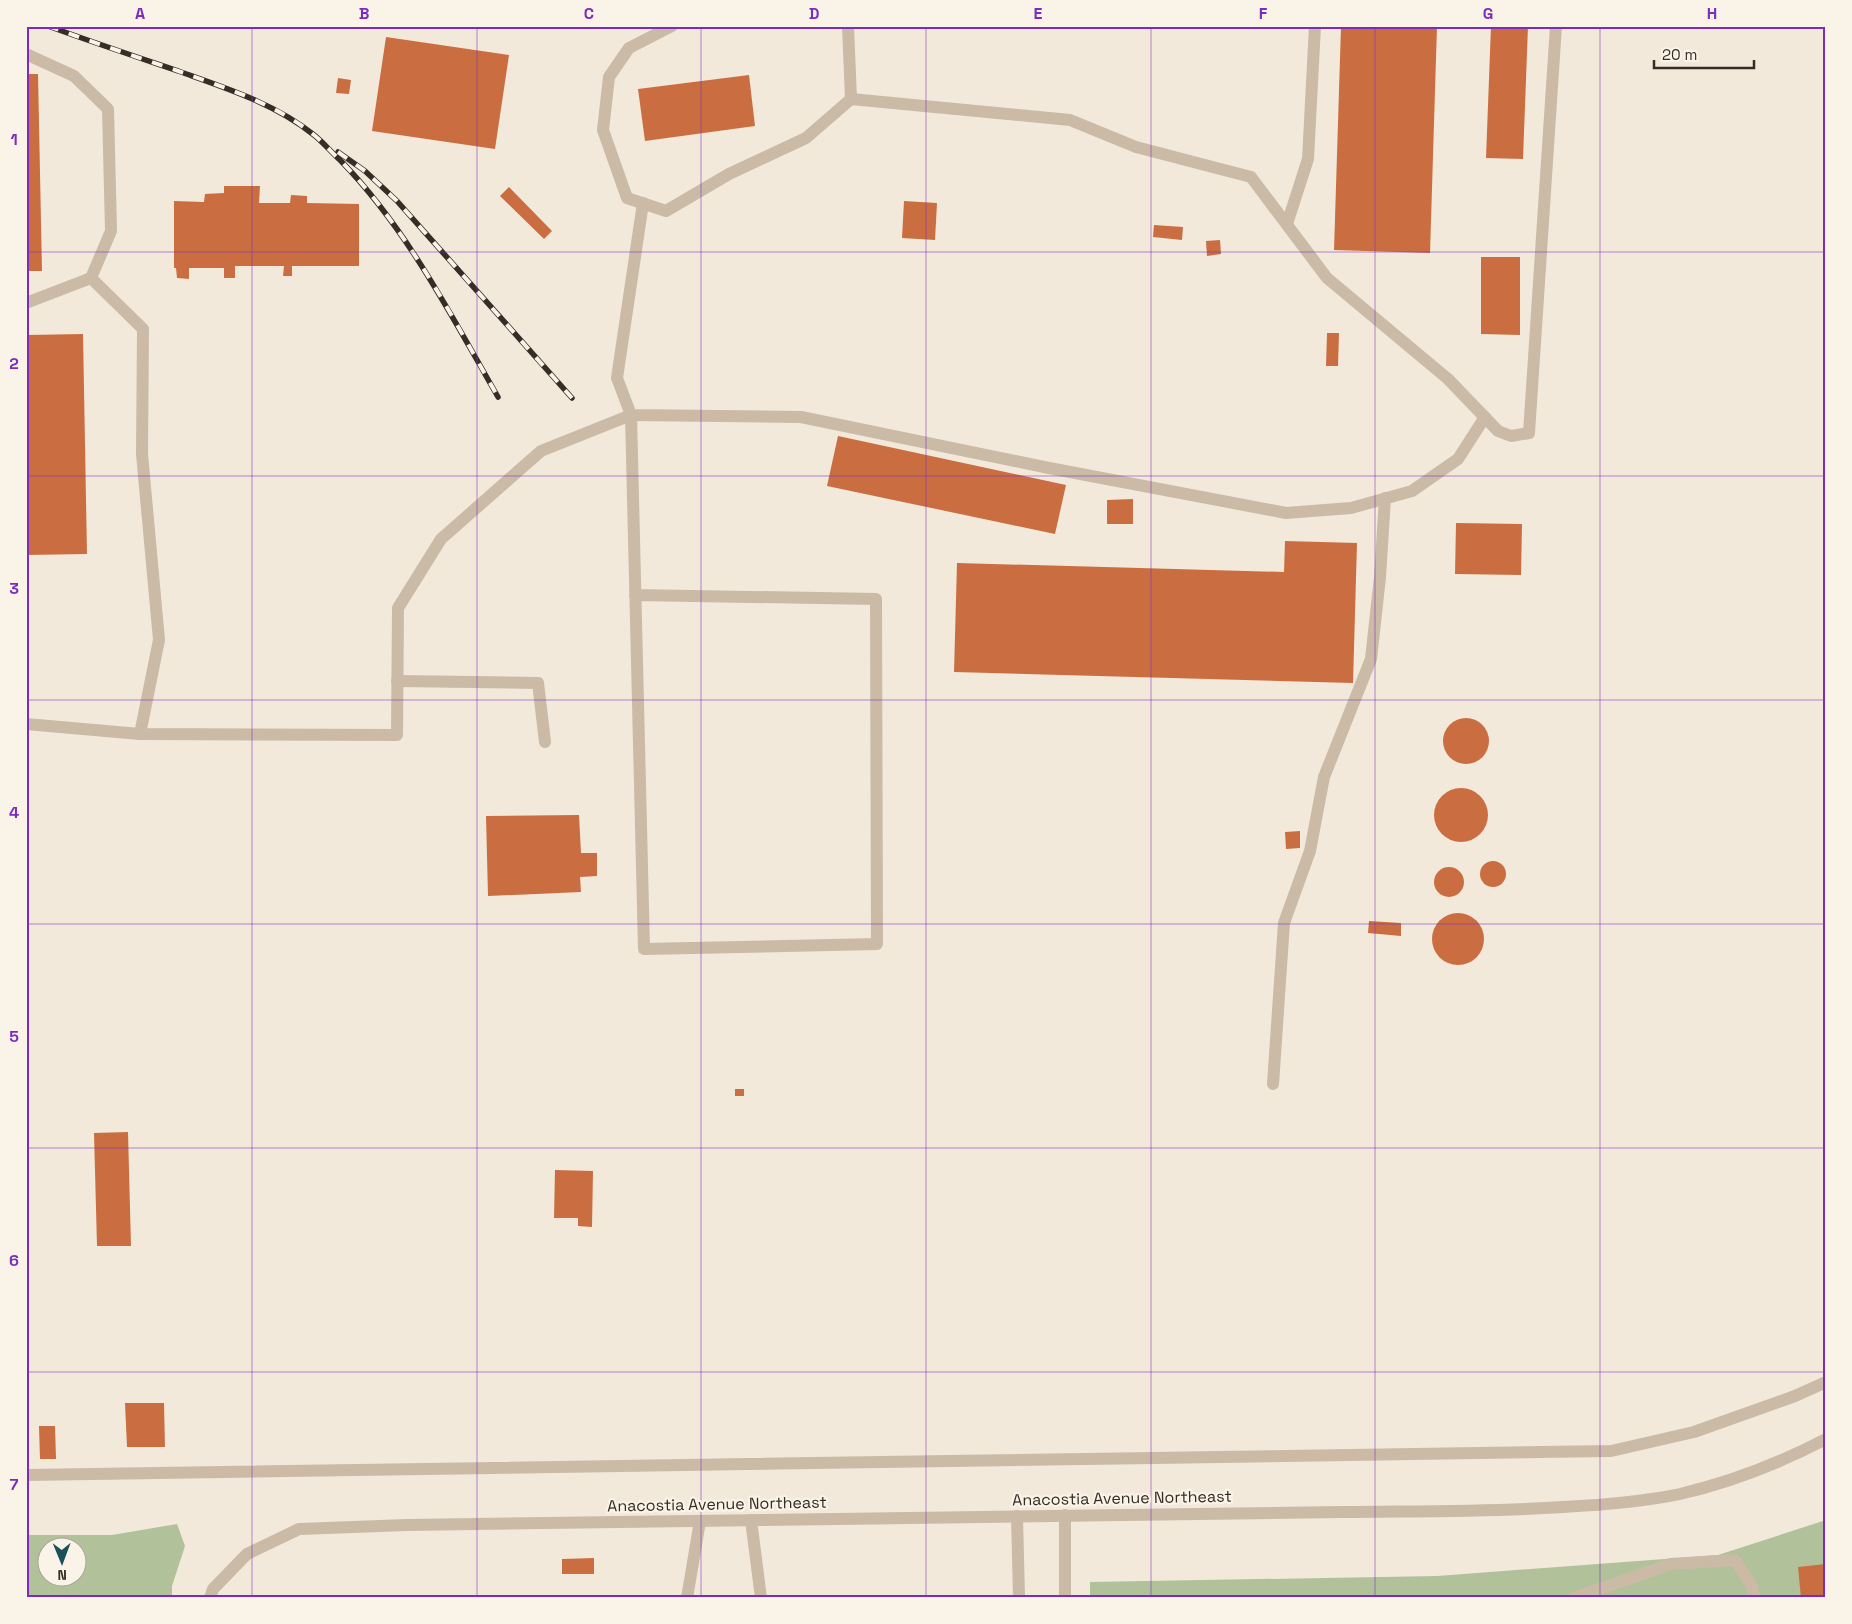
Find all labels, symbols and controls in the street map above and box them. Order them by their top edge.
text: A [135,3,145,24]
text: B [359,3,369,24]
text: C [584,3,594,24]
text: D [809,3,819,24]
text: E [1034,3,1043,24]
text: F [1259,3,1268,24]
text: G [1483,3,1493,24]
text: H [1707,3,1717,24]
scale bar [1654,38,1754,70]
text: 20 m [1662,45,1697,64]
text: 1 [10,129,18,150]
text: 2 [9,353,19,374]
text: 3 [9,578,19,599]
text: 4 [9,802,19,823]
text: 5 [9,1026,19,1047]
text: 6 [9,1250,19,1271]
text: 7 [10,1474,19,1495]
street label: Anacostia Avenue Northeast [1012,1486,1232,1510]
street label: Anacostia Avenue Northeast [607,1492,827,1516]
north arrow [38,1536,88,1586]
text: N [57,1566,67,1584]

